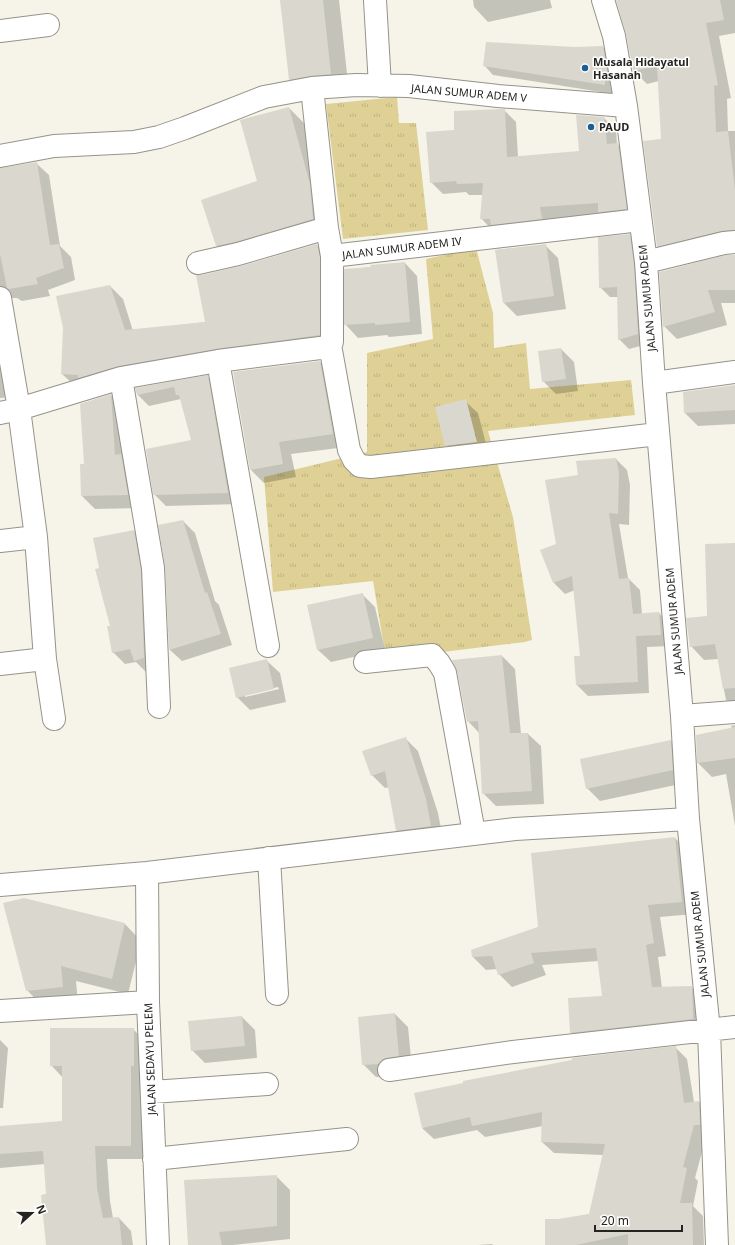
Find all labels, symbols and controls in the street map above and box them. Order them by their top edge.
place label: Musala Hidayatul Hasanah [593,54,689,82]
marker: Musala Hidayatul Hasanah [580,63,590,73]
street label: JALAN SUMUR ADEM V [409,80,528,105]
place label: PAUD [599,119,629,134]
marker: PAUD [586,122,596,132]
street label: JALAN SUMUR ADEM IV [340,233,463,262]
street label: JALAN SUMUR ADEM [634,244,659,353]
street label: JALAN SUMUR ADEM [661,567,686,676]
street label: JALAN SUMUR ADEM [686,890,713,999]
street label: JALAN SEDAYU PELEM [140,1003,159,1116]
north arrow [12,1193,52,1233]
text: N [33,1202,50,1216]
scale bar [595,1207,682,1233]
text: 20 m [601,1212,629,1229]

